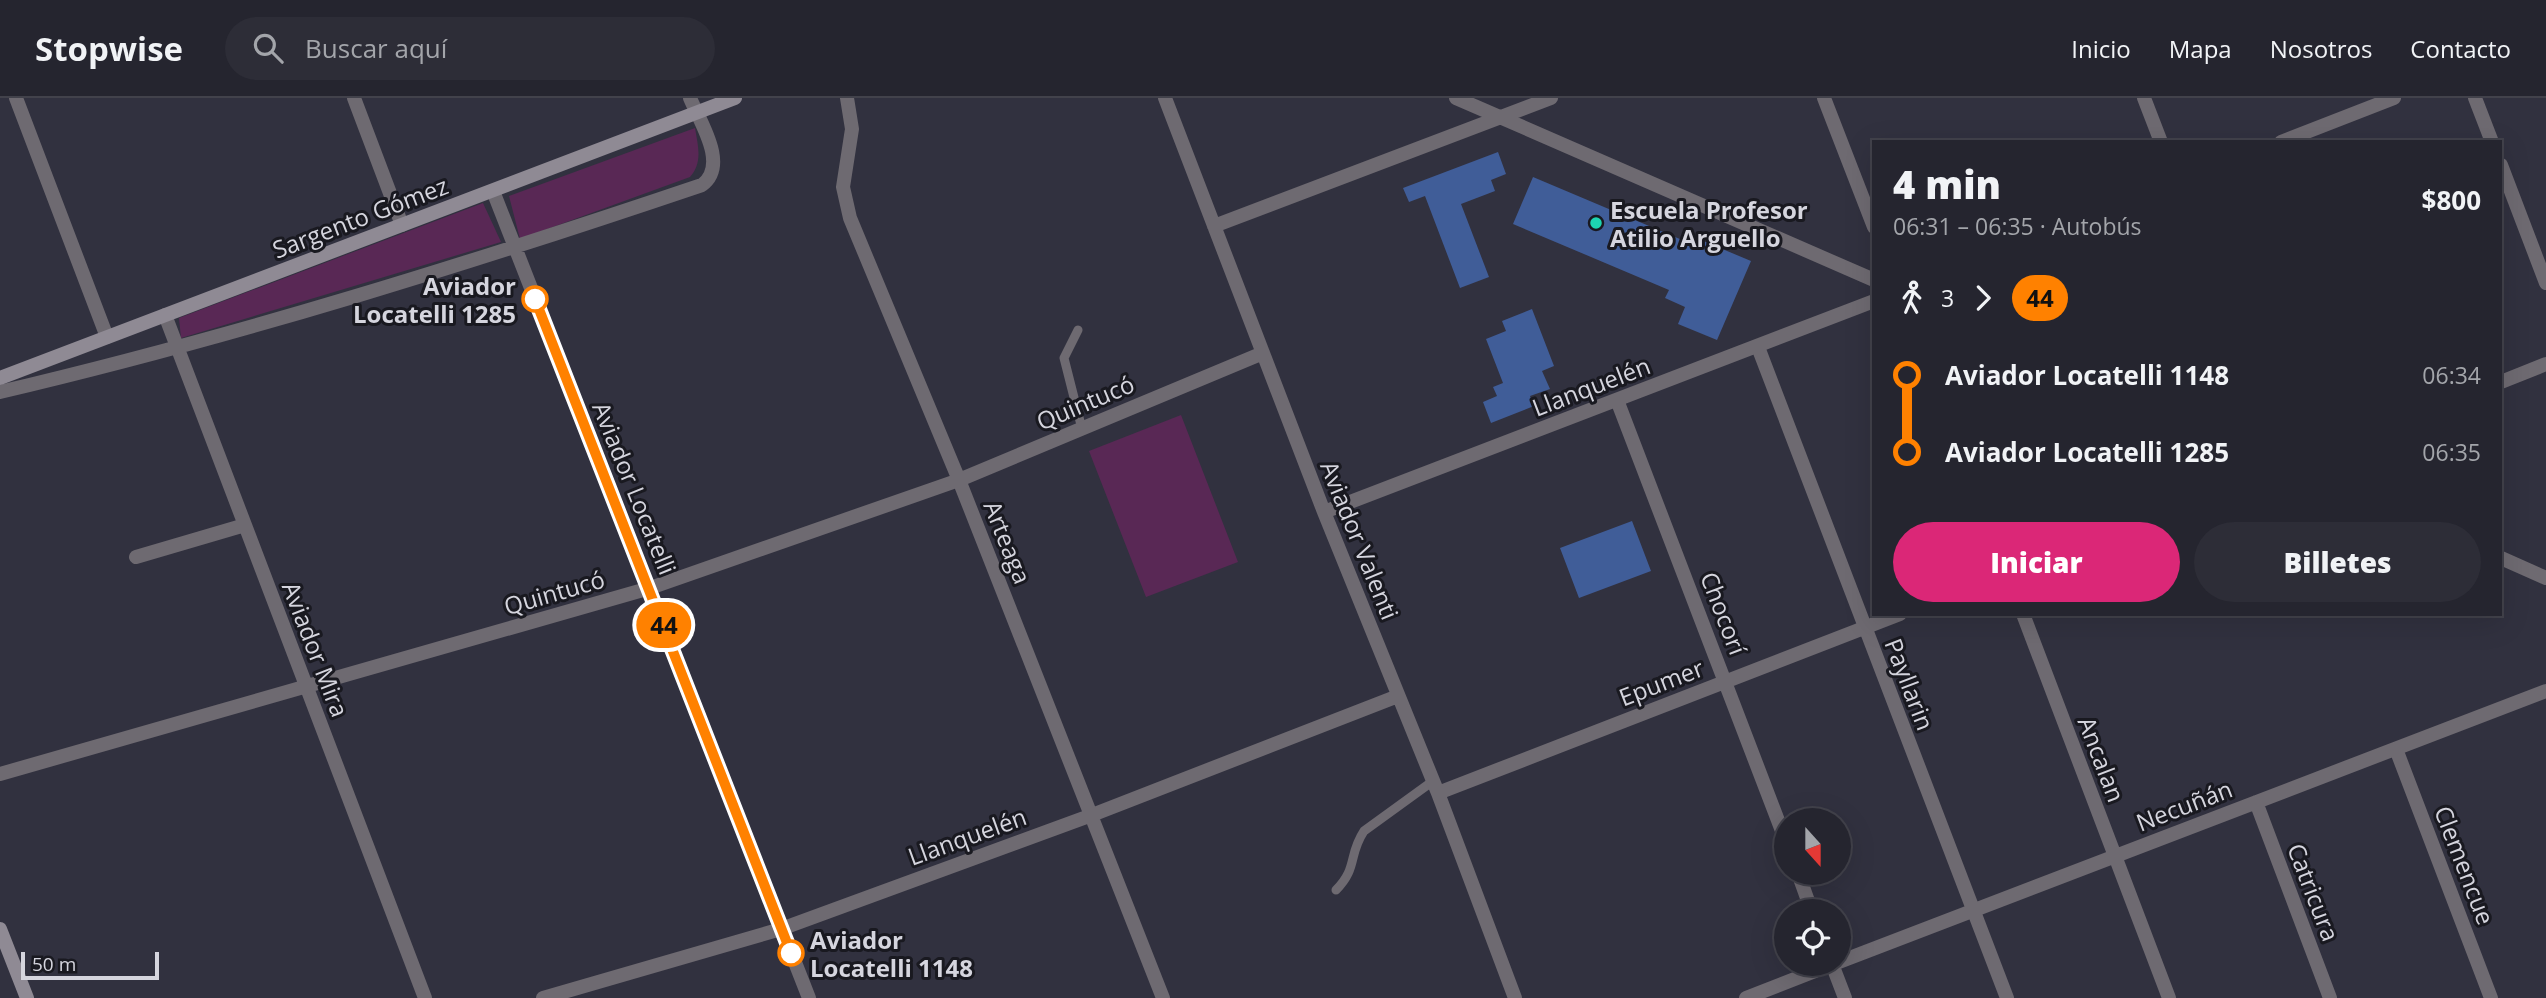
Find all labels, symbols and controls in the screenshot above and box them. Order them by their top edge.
search box [225,17,715,80]
text: Stopwise [35,26,183,71]
icon: search [249,29,287,67]
text: Buscar aquí [305,30,447,66]
text: Inicio [2071,32,2131,65]
text: Mapa [2169,32,2232,65]
text: Nosotros [2270,32,2372,65]
text: Contacto [2410,32,2511,65]
text: 4 min [1893,158,2001,210]
street label: Sargento Gómez [267,168,453,266]
text: $800 [2422,182,2481,218]
place label: Escuela Profesor Atilio Arguello [1610,193,1808,254]
text: 06:31 – 06:35 · Autobús [1893,210,2142,242]
marker: Escuela Profesor Atilio Arguello [1588,215,1604,231]
place label: Aviador Locatelli 1285 [353,269,516,330]
icon: walk [1893,279,1931,317]
icon: forward [1964,279,2002,317]
text: 44 [2026,281,2054,314]
text: 3 [1941,282,1954,314]
marker: Aviador Locatelli 1285 [522,286,548,312]
street label: Llanquelén [1527,348,1655,424]
text: Aviador Locatelli 1148 [1945,357,2229,393]
text: 06:34 [2422,359,2481,391]
street label: Quintucó [1031,367,1139,437]
street label: Aviador Locatelli [585,397,685,579]
text: Aviador Locatelli 1285 [1945,434,2229,470]
text: 06:35 [2422,436,2481,468]
street label: Aviador Valenti [1313,456,1407,624]
street label: Arteaga [976,496,1040,588]
button: Iniciar [1893,522,2180,602]
button: Billetes [2194,522,2481,602]
street label: Quintucó [500,562,608,622]
street label: Chocorí [1693,567,1755,660]
street label: Aviador Mira [275,577,357,721]
line badge: 44 [632,602,696,648]
text: 44 [650,608,678,641]
street label: Payllarin [1877,633,1943,735]
street label: Epumer [1614,651,1708,713]
street label: Ancalan [2071,712,2133,806]
street label: Necuñán [2131,772,2237,838]
street label: Llanquelén [903,799,1031,873]
street label: Clemencue [2427,801,2503,929]
north arrow [1774,808,1852,886]
map controls [1774,808,1851,976]
street label: Catricura [2280,838,2348,946]
button: locate [1774,899,1851,976]
place label: Aviador Locatelli 1148 [810,923,973,984]
marker: Aviador Locatelli 1148 [778,940,804,966]
scale bar [21,949,159,981]
text: 50 m [32,951,76,977]

